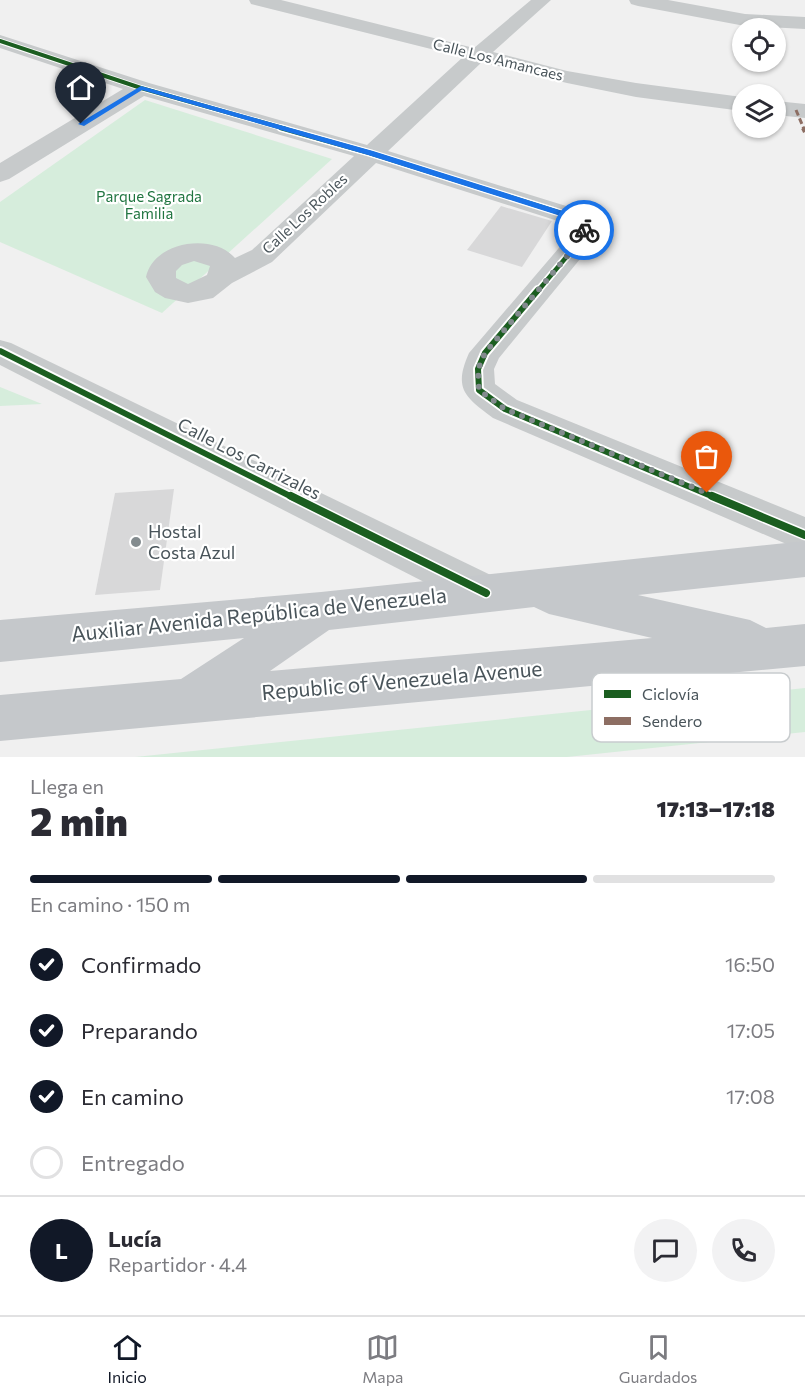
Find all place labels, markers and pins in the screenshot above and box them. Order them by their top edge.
pin [55,62,106,124]
pin [681,431,732,493]
place label: Hostal Costa Azul [148,520,235,563]
marker: Hostal Costa Azul [129,535,143,549]

